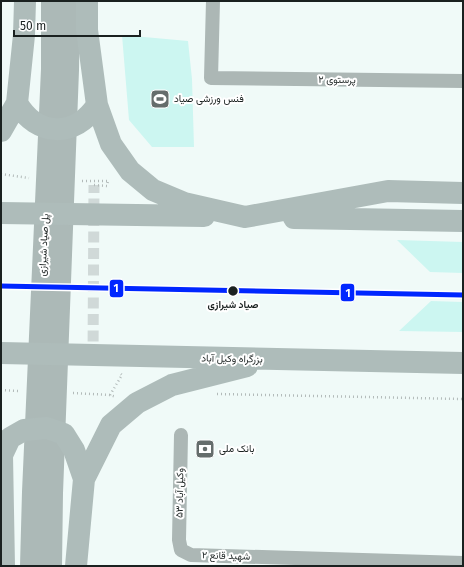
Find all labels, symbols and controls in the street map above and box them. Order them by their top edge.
scale bar [14,12,140,38]
text: 50 m [20,19,46,33]
street label: پرستوی ۲ [318,74,356,87]
sports icon: فنس ورزشی صیاد [149,88,171,110]
place label: فنس ورزشی صیاد [174,93,244,105]
street label: پل صیاد شیرازی [36,213,53,277]
line badge: 1 [109,279,124,298]
text: 1 [113,282,119,295]
line badge: 1 [340,283,355,302]
marker: صیاد شیرازی [226,284,240,298]
text: 1 [345,287,351,300]
place label: صیاد شیرازی [208,299,259,311]
street label: بزرگراه وکیل آباد [201,352,263,366]
bank icon: بانک ملی [194,438,216,460]
place label: بانک ملی [219,443,255,455]
street label: وکیل آباد ۵۳ [174,468,186,518]
street label: شهید قانع ۲ [202,549,250,563]

